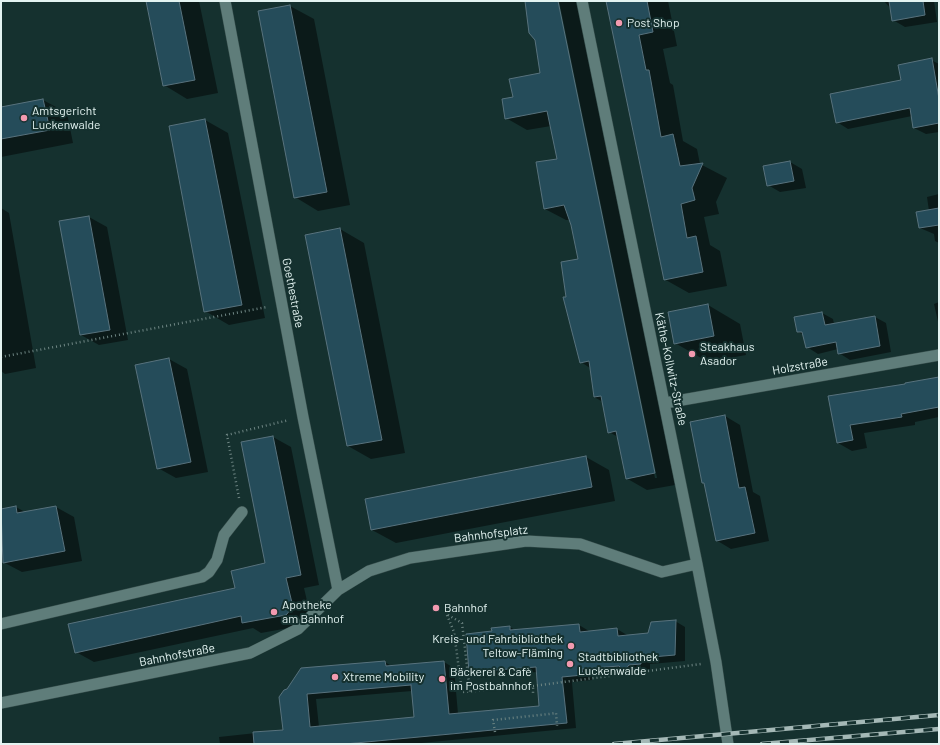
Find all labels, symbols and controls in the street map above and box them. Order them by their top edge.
place label: Post Shop [627,16,680,30]
marker: Post Shop [614,18,624,28]
place label: Amtsgericht Luckenwalde [32,104,100,132]
marker: Amtsgericht Luckenwalde [19,113,29,123]
street label: Goethestraße [279,257,307,329]
street label: Käthe-Kollwitz-Straße [652,311,690,427]
place label: Steakhaus Asador [700,340,754,368]
marker: Steakhaus Asador [687,349,697,359]
street label: Holzstraße [771,354,829,378]
street label: Bahnhofsplatz [453,522,529,546]
place label: Apotheke am Bahnhof [282,598,344,626]
place label: Bahnhof [444,601,488,615]
marker: Bahnhof [431,603,441,613]
marker: Apotheke am Bahnhof [269,607,279,617]
place label: Kreis- und Fahrbibliothek Teltow-Fläming [432,632,563,660]
street label: Bahnhofstraße [138,641,216,669]
marker: Kreis- und Fahrbibliothek Teltow-Fläming [566,641,576,651]
place label: Stadtbibliothek Luckenwalde [578,650,658,678]
marker: Stadtbibliothek Luckenwalde [565,659,575,669]
place label: Bäckerei & Cafè im Postbahnhof [450,665,532,693]
place label: Xtreme Mobility [343,670,424,684]
marker: Xtreme Mobility [330,672,340,682]
marker: Bäckerei & Cafè im Postbahnhof [437,674,447,684]

